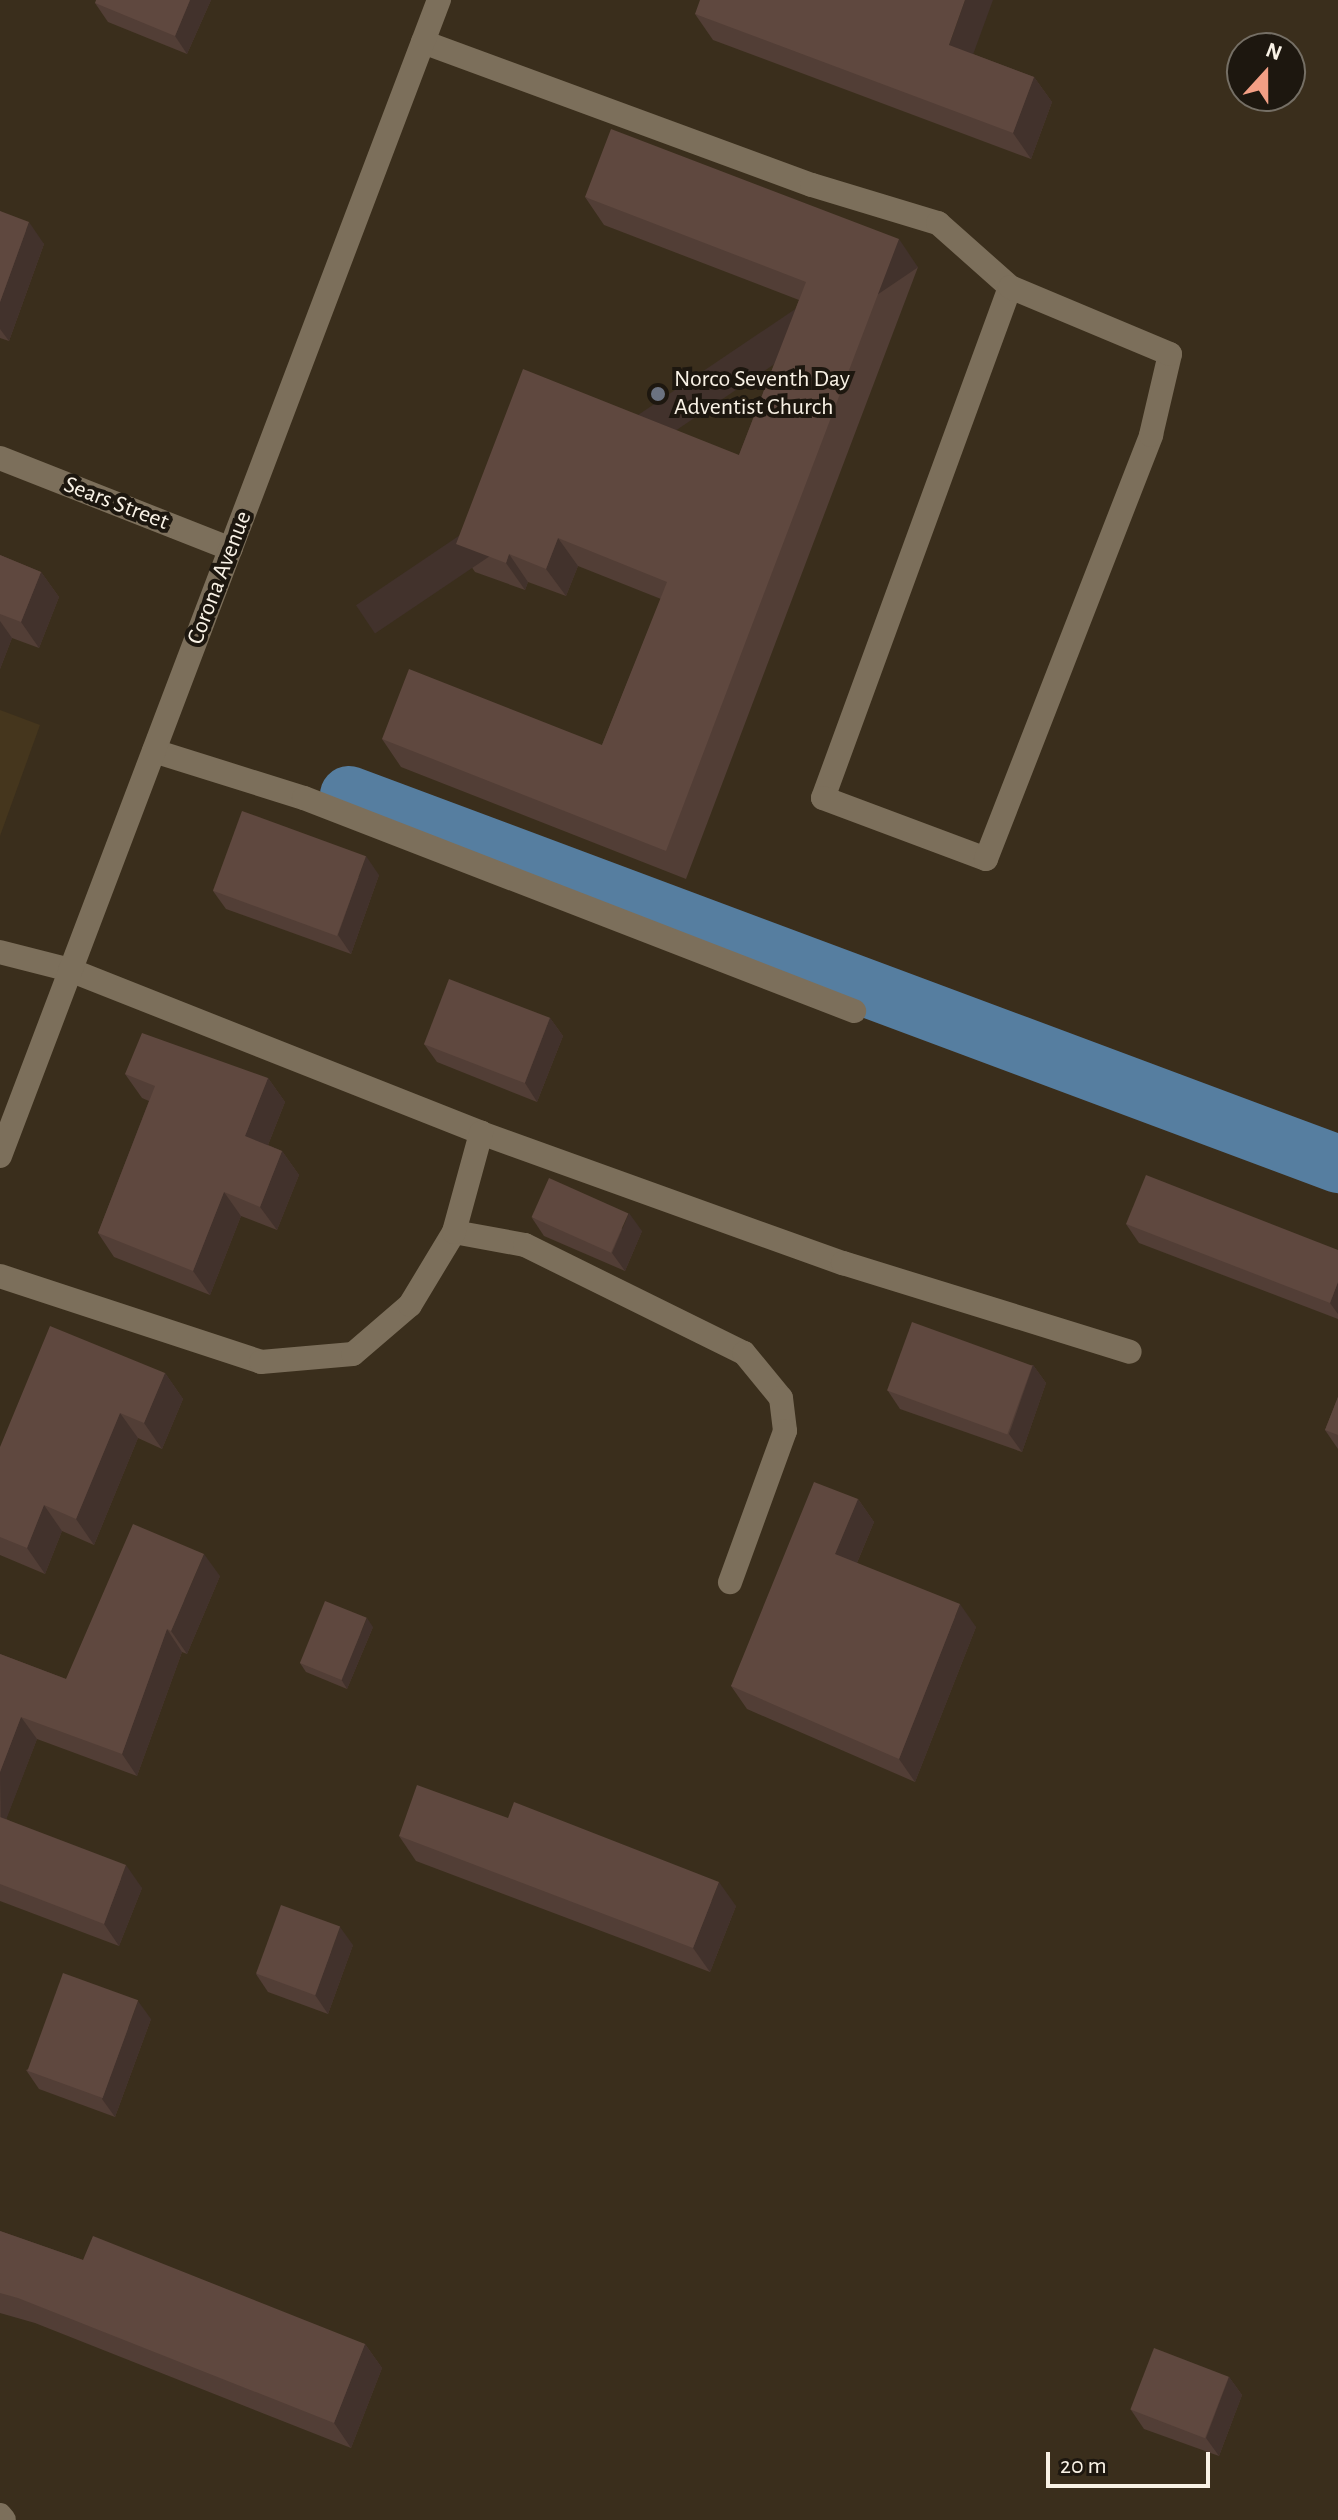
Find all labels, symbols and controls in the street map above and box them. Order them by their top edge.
north arrow [1226,32,1306,112]
text: N [1263,38,1285,64]
place label: Norco Seventh Day Adventist Church [674,366,850,422]
marker: Norco Seventh Day Adventist Church [649,385,667,403]
street label: Sears Street [60,471,172,537]
street label: Corona Avenue [181,507,259,649]
scale bar [1050,2436,1214,2486]
text: 20 m [1060,2454,1107,2478]

